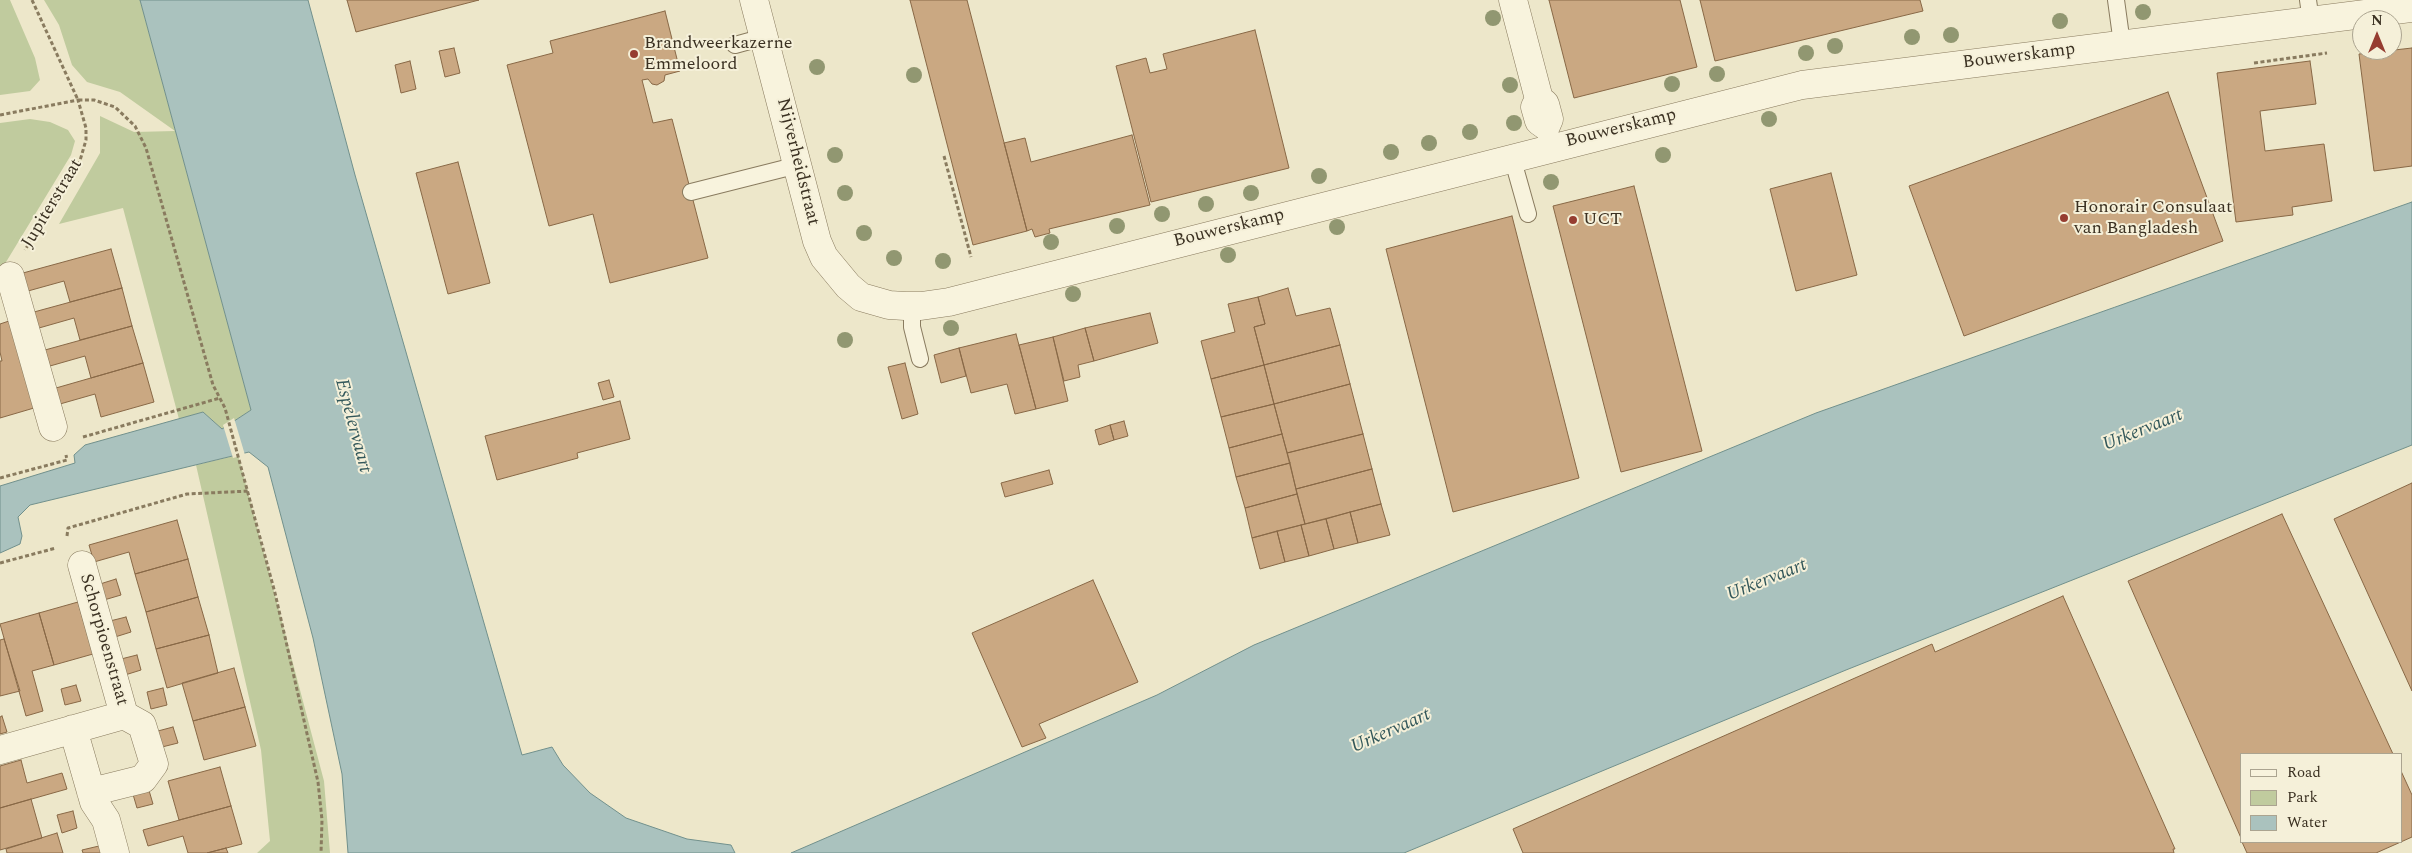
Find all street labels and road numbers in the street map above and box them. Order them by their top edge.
street label: Bouwerskamp [1961,39,2077,75]
street label: Nijverheidstraat [771,96,823,228]
street label: Bouwerskamp [1563,105,1679,153]
street label: Jupiterstraat [18,155,88,253]
street label: Bouwerskamp [1171,205,1287,253]
street label: Schorpioenstraat [74,572,132,708]

